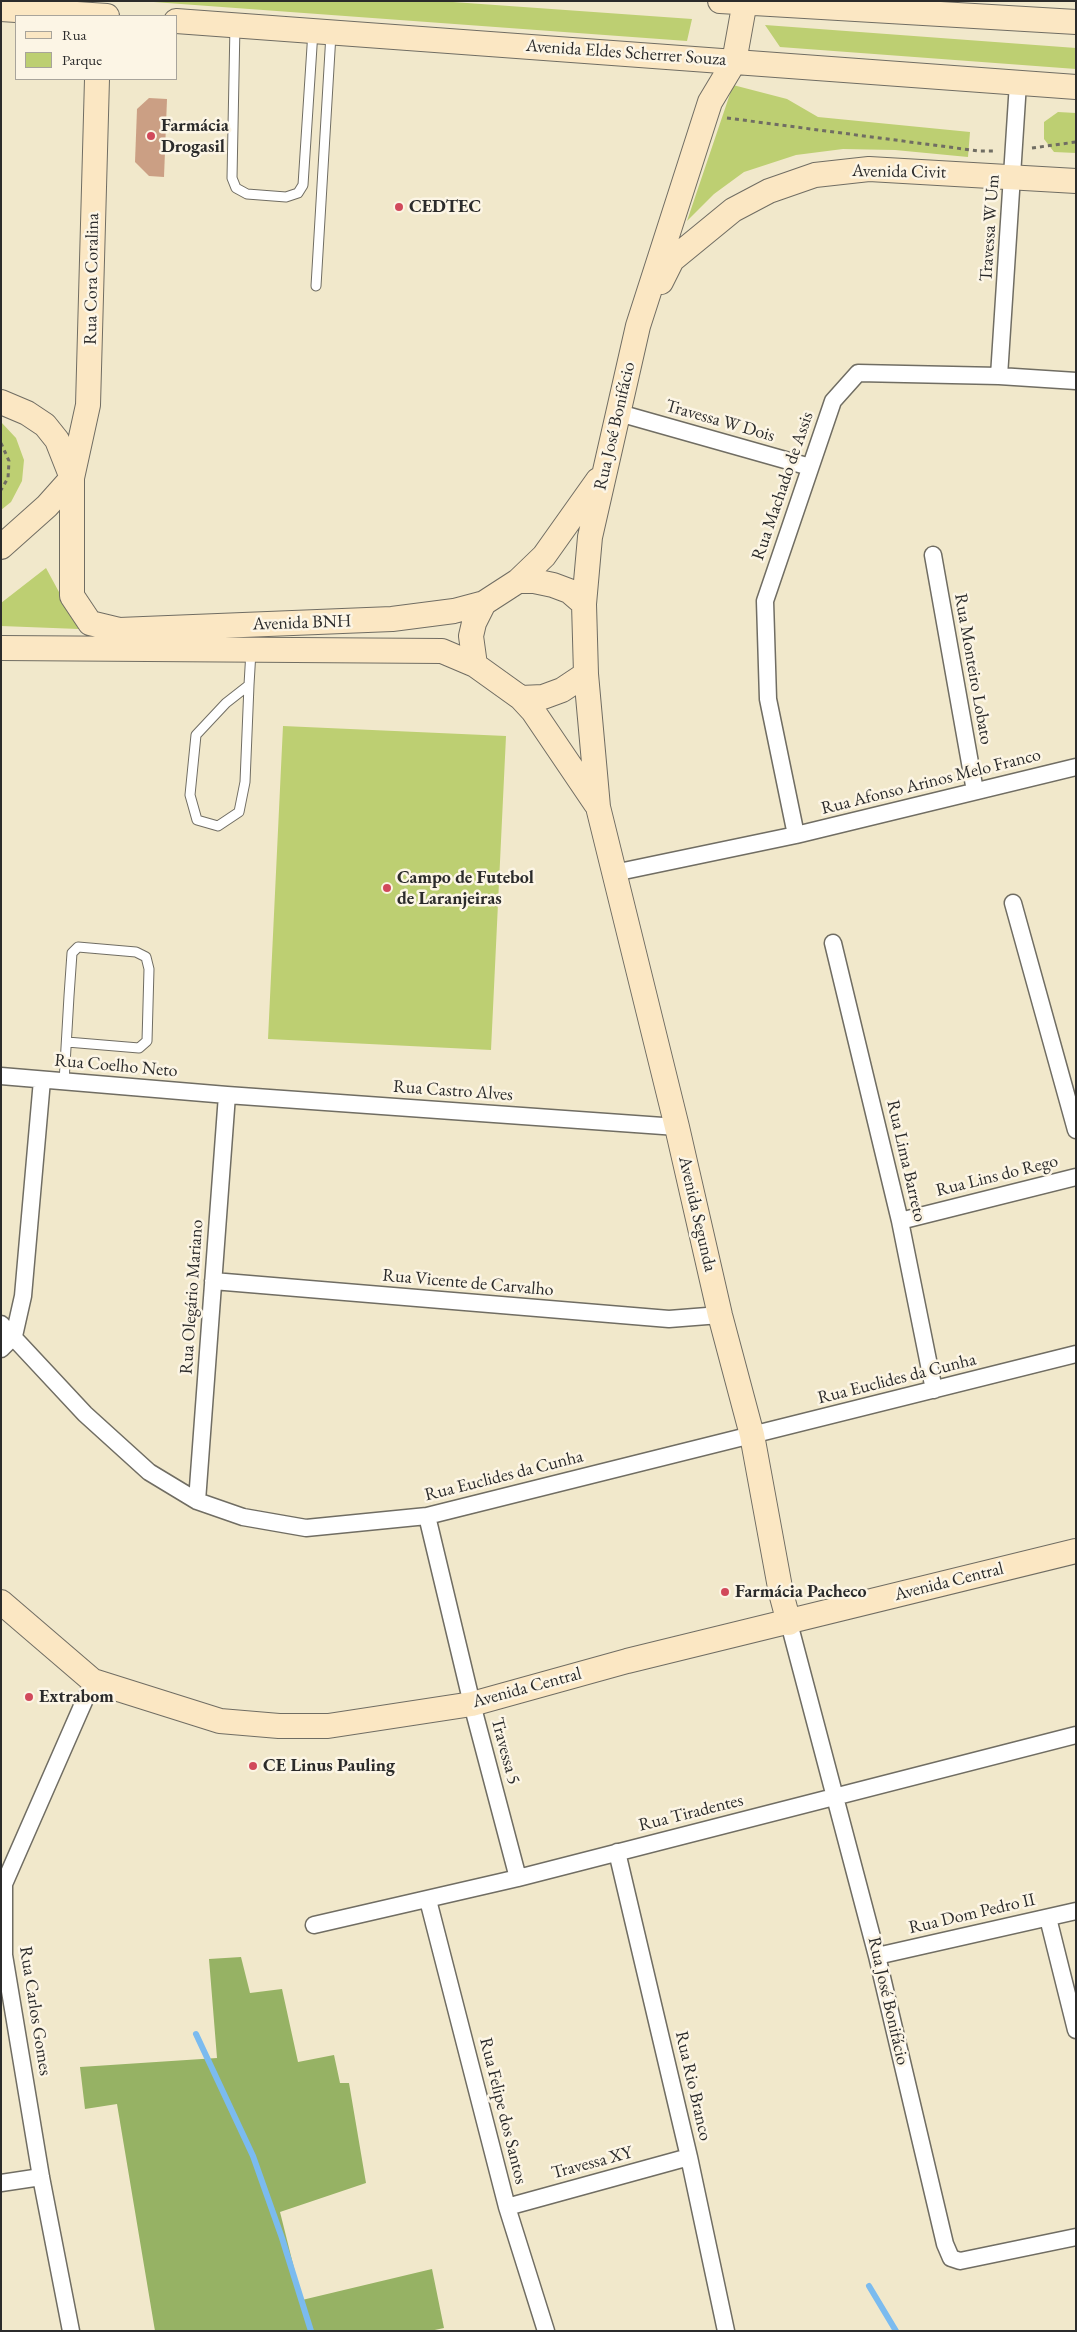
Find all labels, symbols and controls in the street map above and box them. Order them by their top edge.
legend [15,15,178,80]
text: Rua [62,25,87,44]
street label: Avenida Eldes Scherrer Souza [525,35,727,71]
text: Parque [62,50,102,69]
place label: Farmácia Drogasil [161,115,229,158]
marker: Farmácia Drogasil [145,130,157,142]
street label: Avenida Civit [852,160,946,184]
street label: Travessa W Um [975,174,1005,282]
place label: CEDTEC [409,196,481,218]
marker: CEDTEC [393,201,405,213]
street label: Rua Cora Coralina [80,213,104,345]
street label: Rua José Bonifácio [590,360,640,492]
street label: Travessa W Dois [663,395,777,447]
street label: Rua Machado de Assis [747,409,819,563]
street label: Rua Monteiro Lobato [949,592,997,746]
street label: Avenida BNH [252,610,352,636]
street label: Rua Afonso Arinos Melo Franco [819,744,1043,820]
place label: Campo de Futebol de Laranjeiras [397,867,534,910]
marker: Campo de Futebol de Laranjeiras [381,882,393,894]
street label: Rua Coelho Neto [53,1050,179,1082]
street label: Rua Castro Alves [392,1076,514,1106]
street label: Rua Lima Barreto [882,1098,930,1224]
street label: Rua Lins do Rego [934,1150,1060,1202]
street label: Avenida Segunda [673,1154,721,1274]
street label: Rua Olegário Mariano [176,1219,208,1375]
street label: Rua Vicente de Carvalho [381,1265,555,1301]
street label: Rua Euclides da Cunha [816,1349,978,1409]
street label: Rua Euclides da Cunha [423,1446,585,1506]
street label: Avenida Central [892,1558,1006,1606]
place label: Farmácia Pacheco [735,1581,867,1603]
marker: Farmácia Pacheco [719,1586,731,1598]
street label: Avenida Central [470,1663,584,1713]
place label: Extrabom [39,1686,114,1708]
marker: Extrabom [23,1691,35,1703]
street label: Travessa 5 [486,1715,524,1787]
place label: CE Linus Pauling [263,1755,395,1777]
marker: CE Linus Pauling [247,1760,259,1772]
street label: Rua Tiradentes [637,1790,745,1836]
street label: Rua Dom Pedro II [907,1889,1037,1939]
street label: Rua José Bonifácio [863,1935,913,2067]
street label: Rua Carlos Gomes [14,1945,56,2077]
street label: Rua Rio Branco [670,2029,716,2143]
street label: Rua Felipe dos Santos [474,2035,532,2187]
street label: Travessa XY [549,2142,635,2184]

